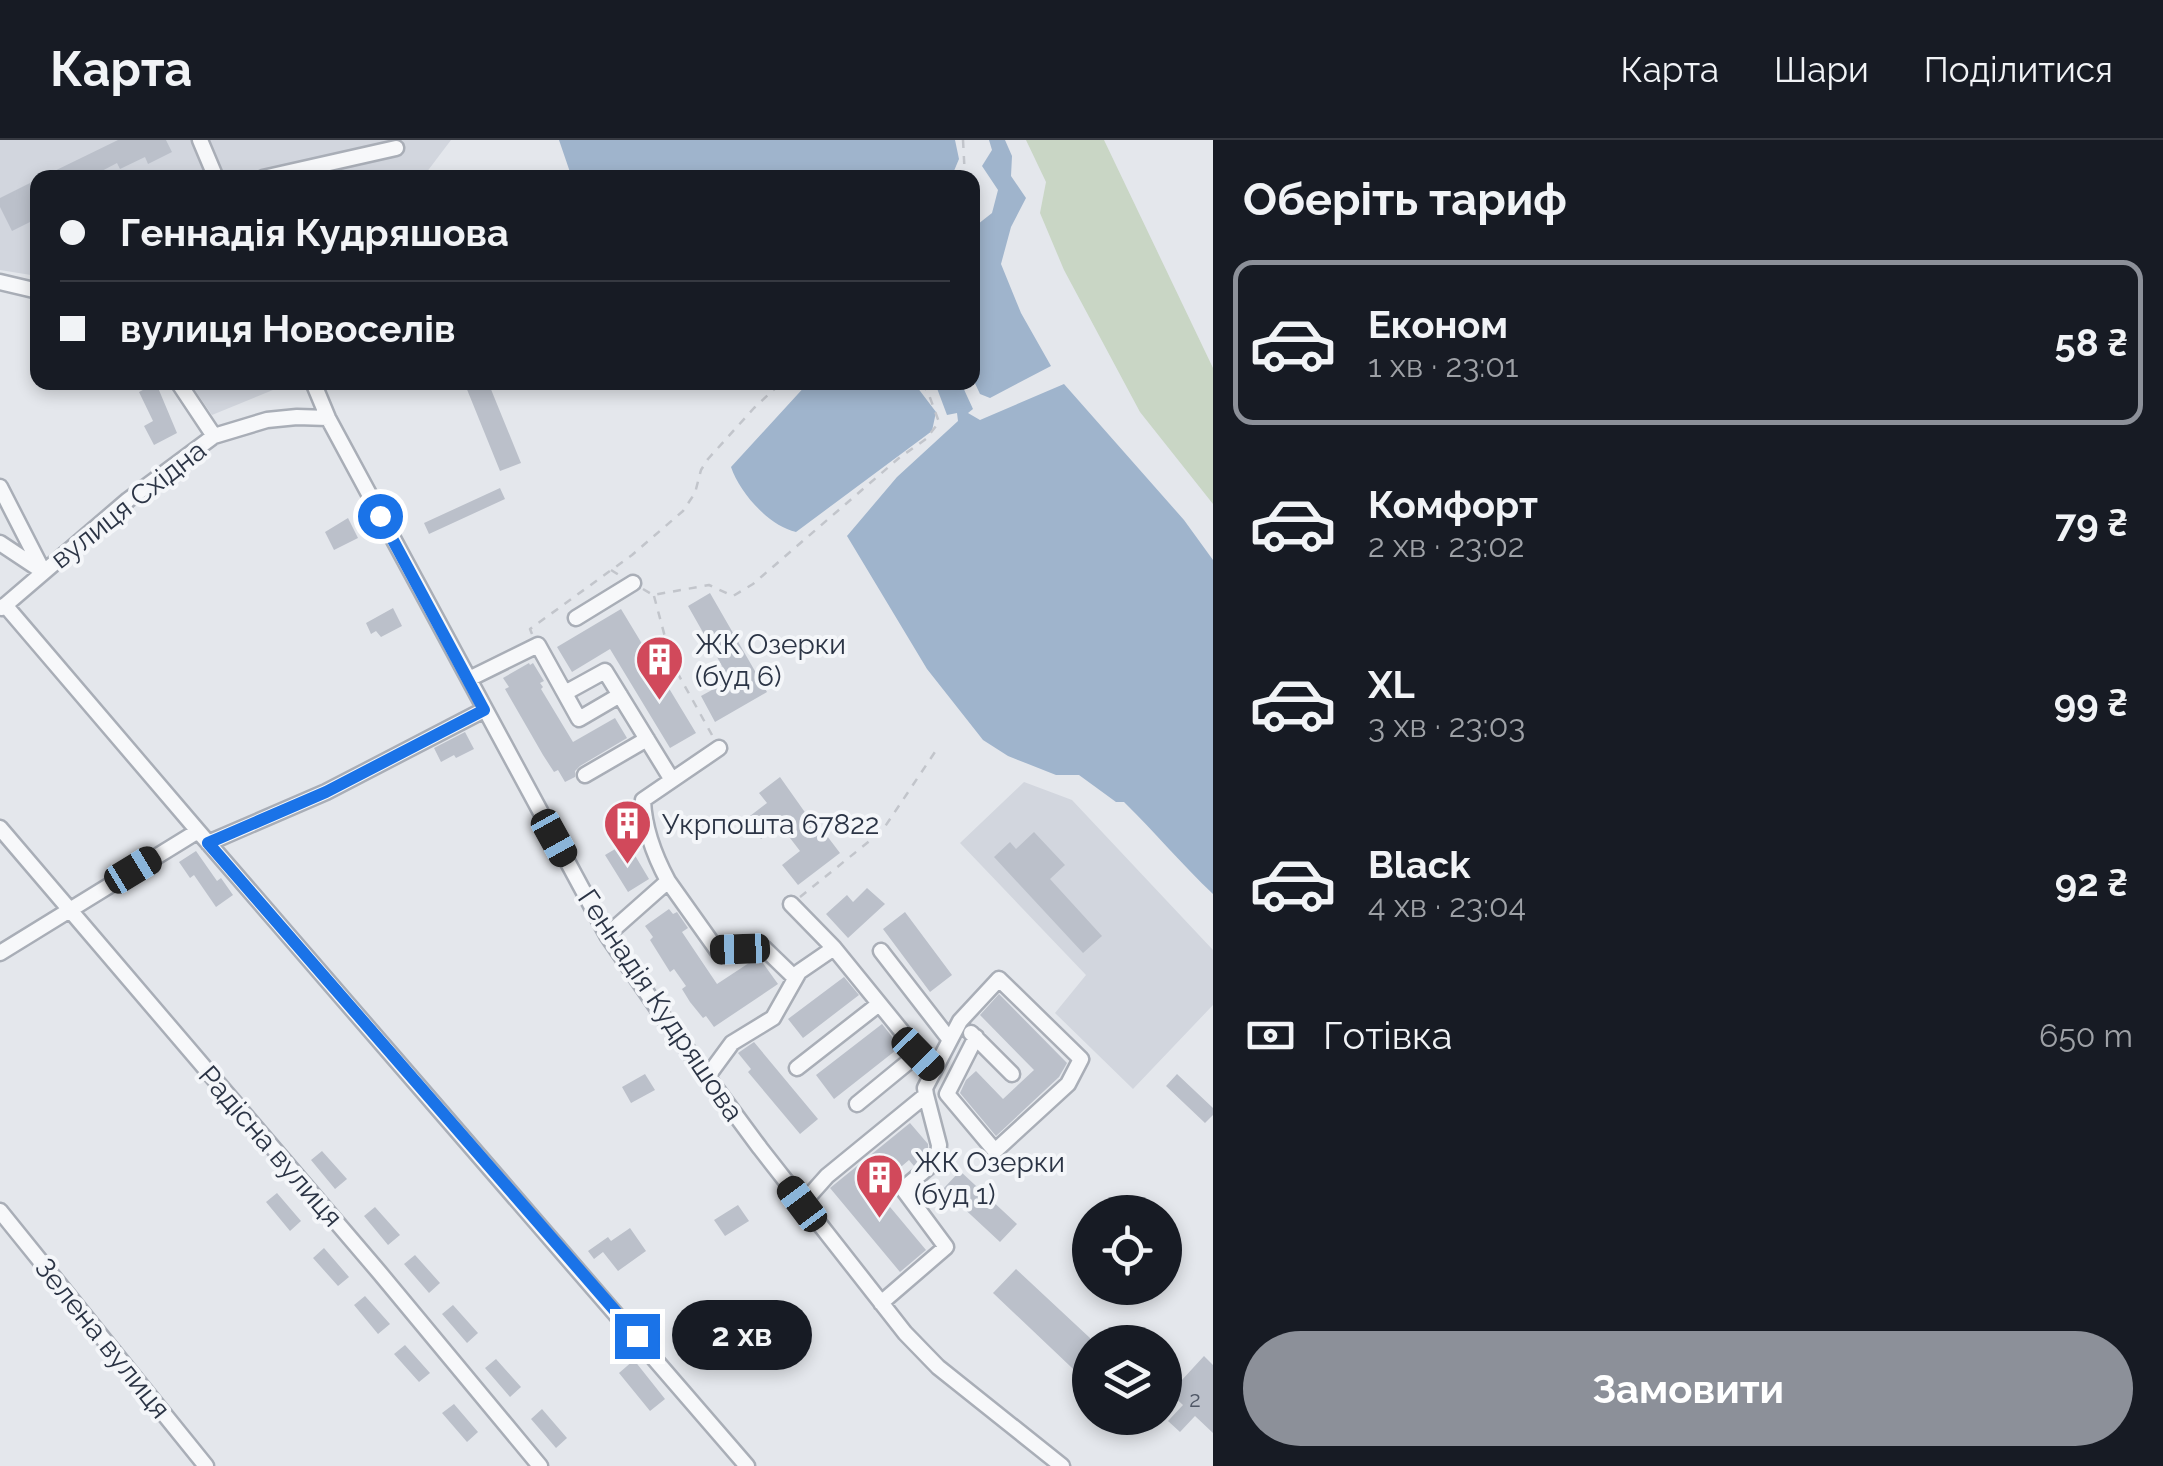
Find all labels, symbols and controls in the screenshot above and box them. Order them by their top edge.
text: Карта [50,41,192,97]
text: Карта [1621,49,1719,90]
text: Шари [1774,49,1869,90]
text: Поділитися [1924,49,2113,90]
text: Оберіть тариф [1243,173,1567,226]
text: Геннадія Кудряшова [120,210,509,255]
icon: car [1248,298,1338,388]
text: Економ [1368,302,1508,347]
text: вулиця Новоселів [120,306,455,351]
text: 58 ₴ [2055,320,2128,365]
text: 1 хв · 23:01 [1368,347,1519,384]
street label: вулиця Східна [44,434,212,575]
icon: car [1248,478,1338,568]
text: Комфорт [1368,482,1538,527]
route start [358,494,403,539]
text: 79 ₴ [2055,500,2128,545]
text: 2 хв · 23:02 [1368,527,1524,564]
place label: ЖК Озерки (буд 6) [695,628,846,693]
building icon: ЖК Озерки (буд 6) [634,634,686,702]
icon: car [1248,658,1338,748]
text: XL [1368,662,1415,707]
text: 99 ₴ [2054,680,2128,725]
text: 3 хв · 23:03 [1368,707,1525,744]
building icon: Укрпошта 67822 [601,798,653,866]
car [526,804,582,872]
place label: Укрпошта 67822 [662,808,879,841]
icon: car [1248,838,1338,928]
car [100,842,166,898]
text: Black [1368,842,1470,887]
text: 92 ₴ [2055,860,2128,905]
street label: Геннадія Кудряшова [571,883,750,1127]
text: 4 хв · 23:04 [1368,887,1526,924]
car [709,933,771,965]
icon: cash [1243,1008,1298,1063]
text: Готівка [1323,1013,1452,1058]
text: 650 m [2039,1017,2133,1054]
car [886,1022,950,1086]
street label: Радісна вулиця [192,1059,349,1234]
place label: ЖК Озерки (буд 1) [914,1146,1065,1211]
building icon: ЖК Озерки (буд 1) [853,1152,905,1220]
car [772,1171,832,1237]
map controls [1072,1195,1182,1435]
button: locate [1072,1195,1182,1305]
street label: Зелена вулиця [28,1252,177,1425]
callout: 2 хв [672,1301,812,1371]
route end [615,1314,660,1359]
text: 2 хв [712,1316,772,1353]
button: layers [1072,1325,1182,1435]
button: Замовити [1243,1331,2133,1446]
house number: 2 [1189,1386,1201,1412]

